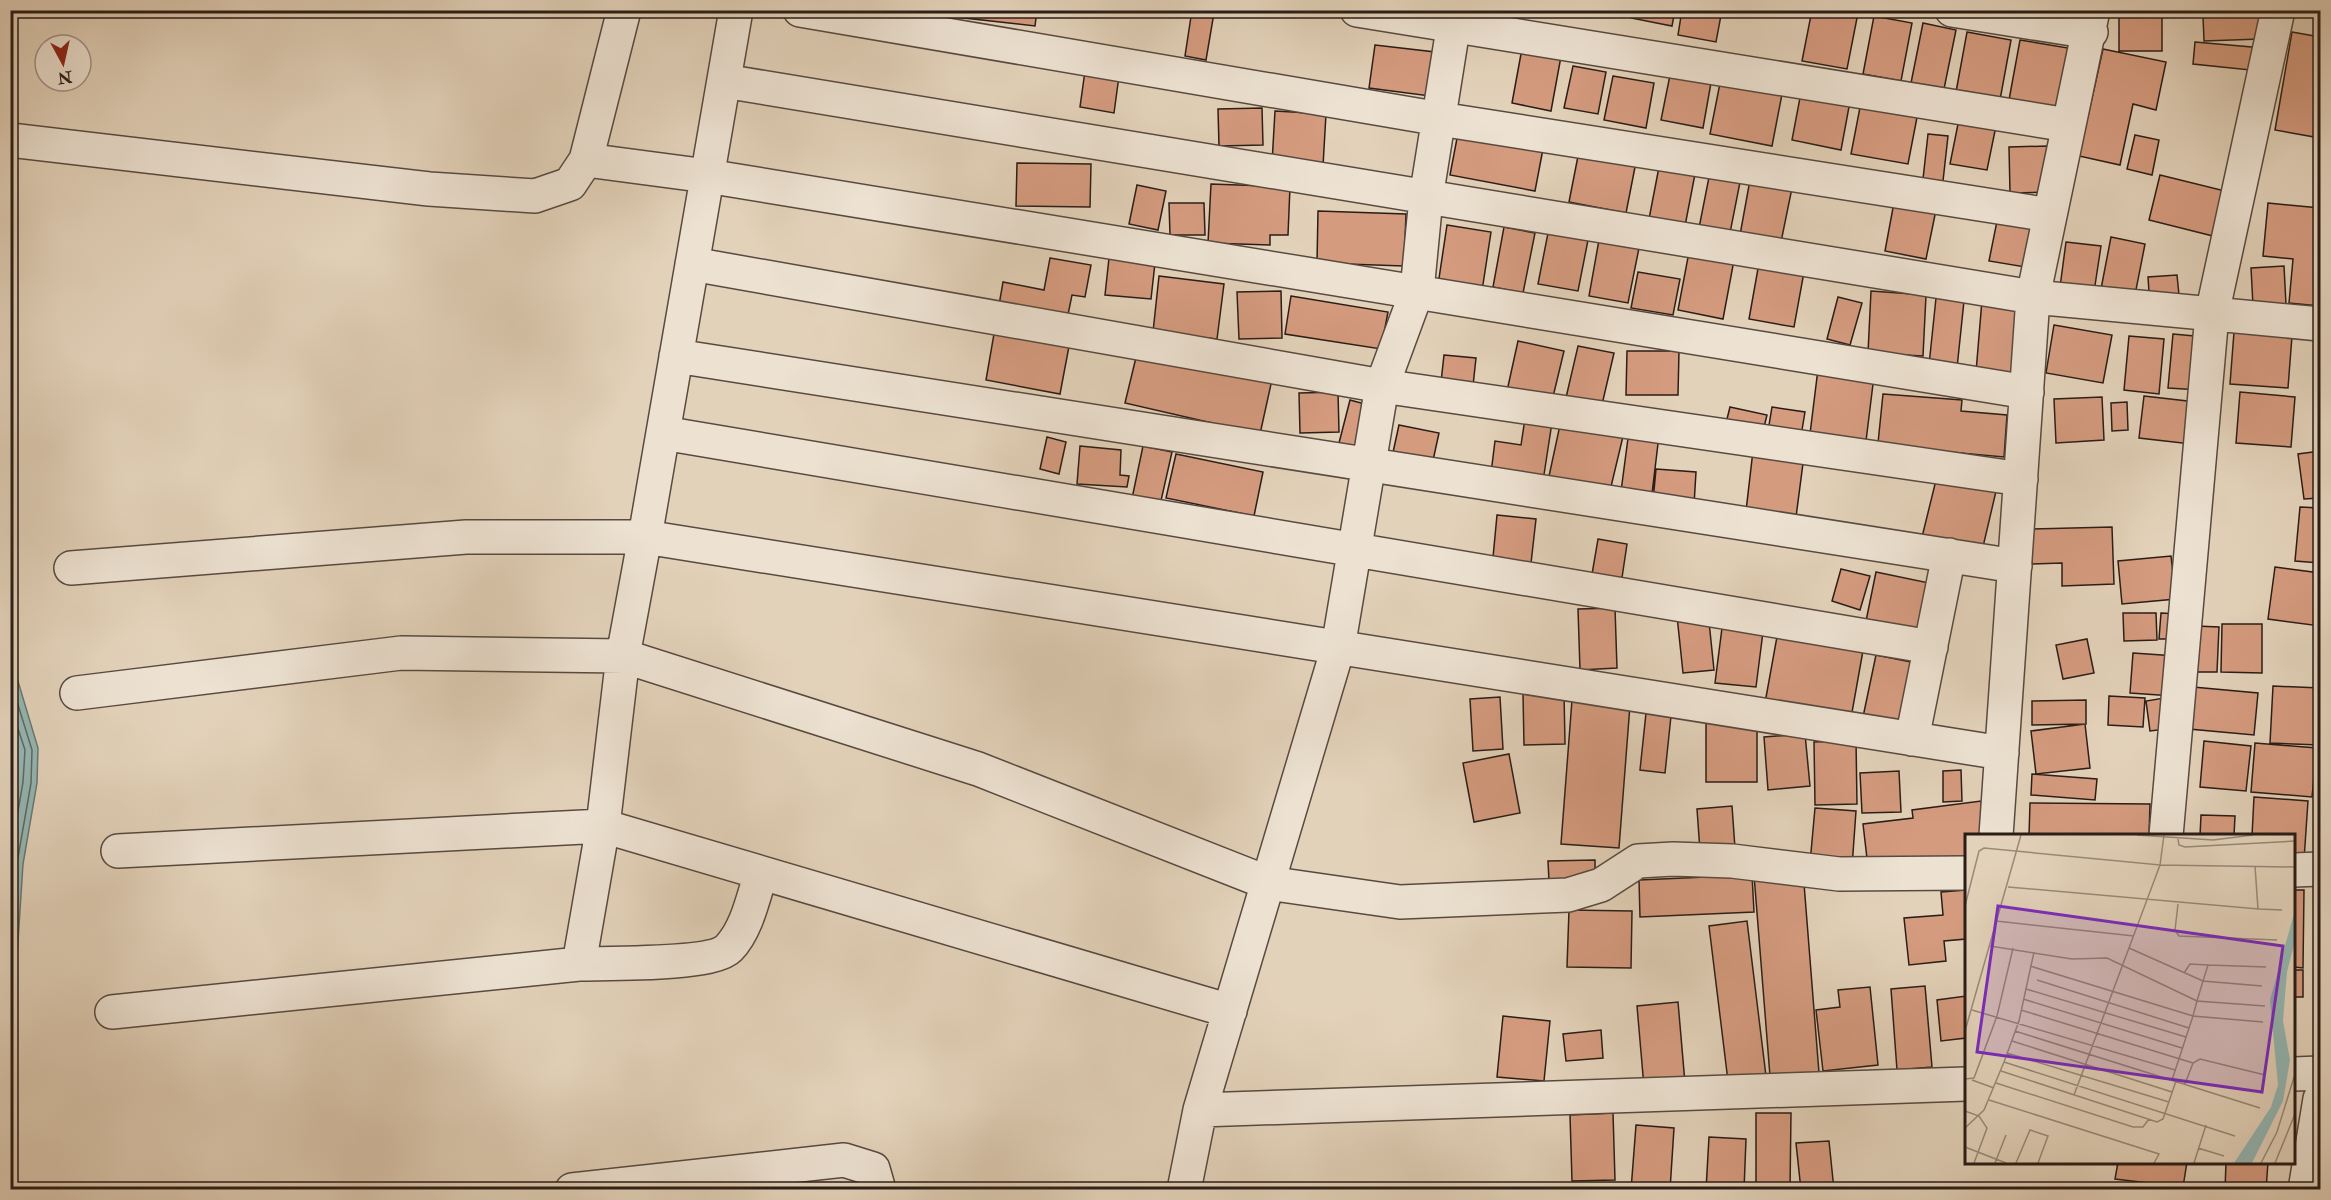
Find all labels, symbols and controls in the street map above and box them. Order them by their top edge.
north arrow [33,33,93,93]
text: N [56,66,74,88]
inset map [1965,834,2295,1164]

